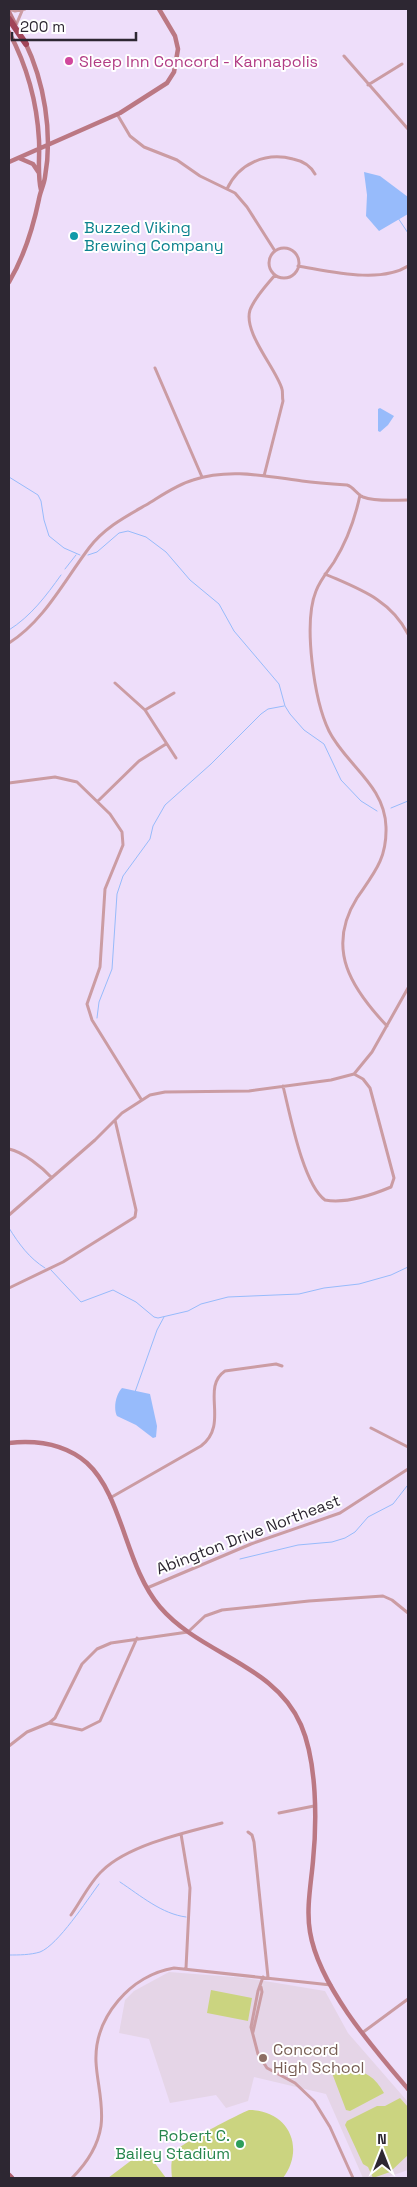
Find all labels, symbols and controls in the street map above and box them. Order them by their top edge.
scale bar [12,10,136,42]
text: 200 m [20,17,65,36]
place label: Sleep Inn Concord - Kannapolis [79,51,318,72]
marker: Sleep Inn Concord - Kannapolis [63,55,75,67]
place label: Buzzed Viking Brewing Company [84,217,223,256]
marker: Buzzed Viking Brewing Company [68,230,80,242]
street label: Abington Drive Northeast [153,1490,343,1579]
place label: Concord High School [273,2039,364,2078]
marker: Concord High School [257,2052,269,2064]
place label: Robert C. Bailey Stadium [115,2125,230,2164]
north arrow [357,2127,407,2177]
text: N [377,2130,387,2148]
marker: Robert C. Bailey Stadium [234,2138,246,2150]

